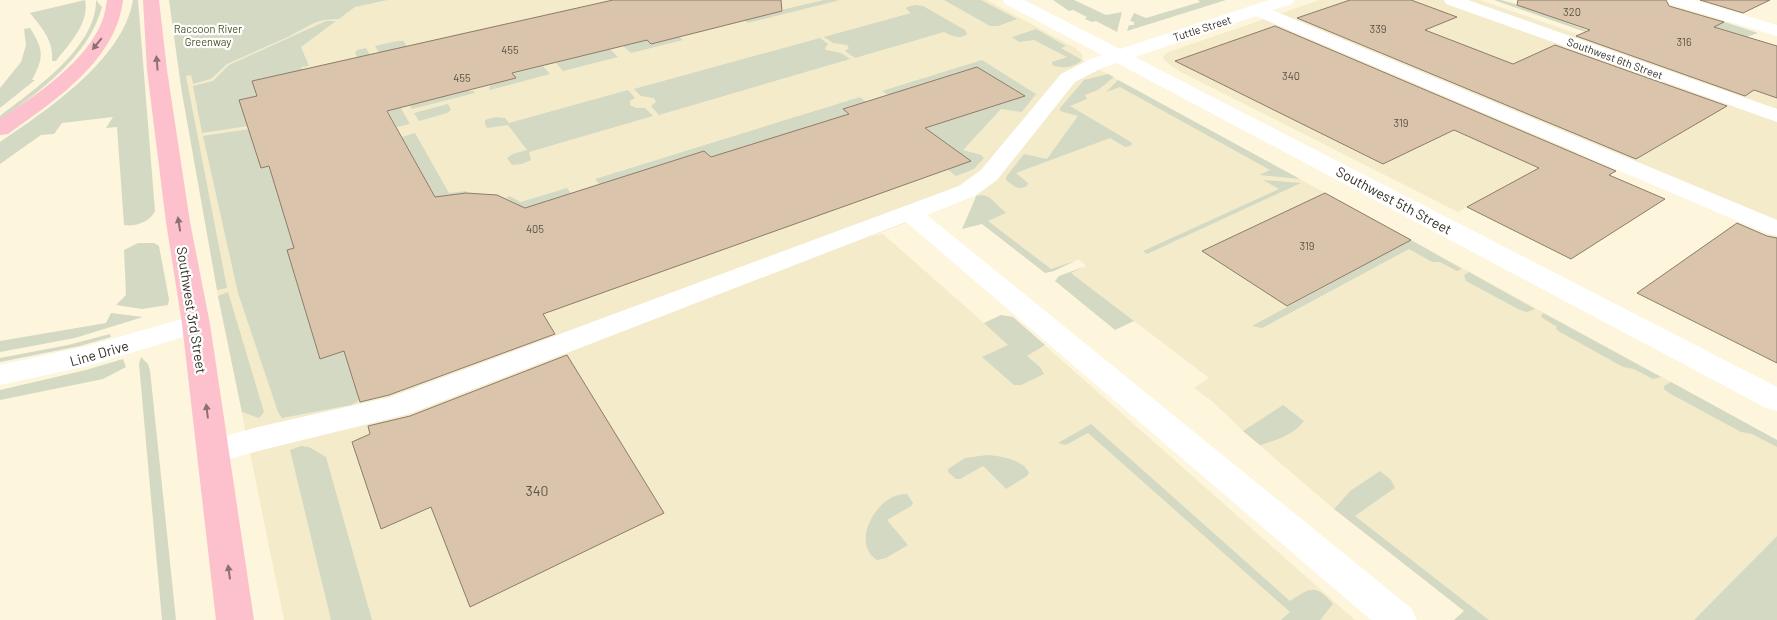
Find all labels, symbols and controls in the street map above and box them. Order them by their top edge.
house number: 320 [1563,5,1581,18]
street label: Tuttle Street [1171,12,1233,44]
park label: Raccoon River Greenway [174,22,242,48]
house number: 339 [1369,22,1387,35]
street label: Southwest 6th Street [1565,35,1665,81]
house number: 316 [1676,35,1692,48]
one-way arrow [92,37,103,50]
house number: 455 [501,43,519,56]
one-way arrow [152,55,160,71]
house number: 340 [1282,69,1300,82]
house number: 455 [453,71,471,84]
house number: 319 [1393,116,1409,129]
street label: Southwest 5th Street [1333,162,1455,238]
one-way arrow [174,216,182,232]
house number: 405 [526,222,544,235]
house number: 319 [1299,239,1315,252]
street label: Southwest 3rd Street [174,245,210,375]
street label: Line Drive [68,336,130,370]
one-way arrow [203,402,211,418]
house number: 340 [526,482,548,499]
one-way arrow [224,563,232,579]

